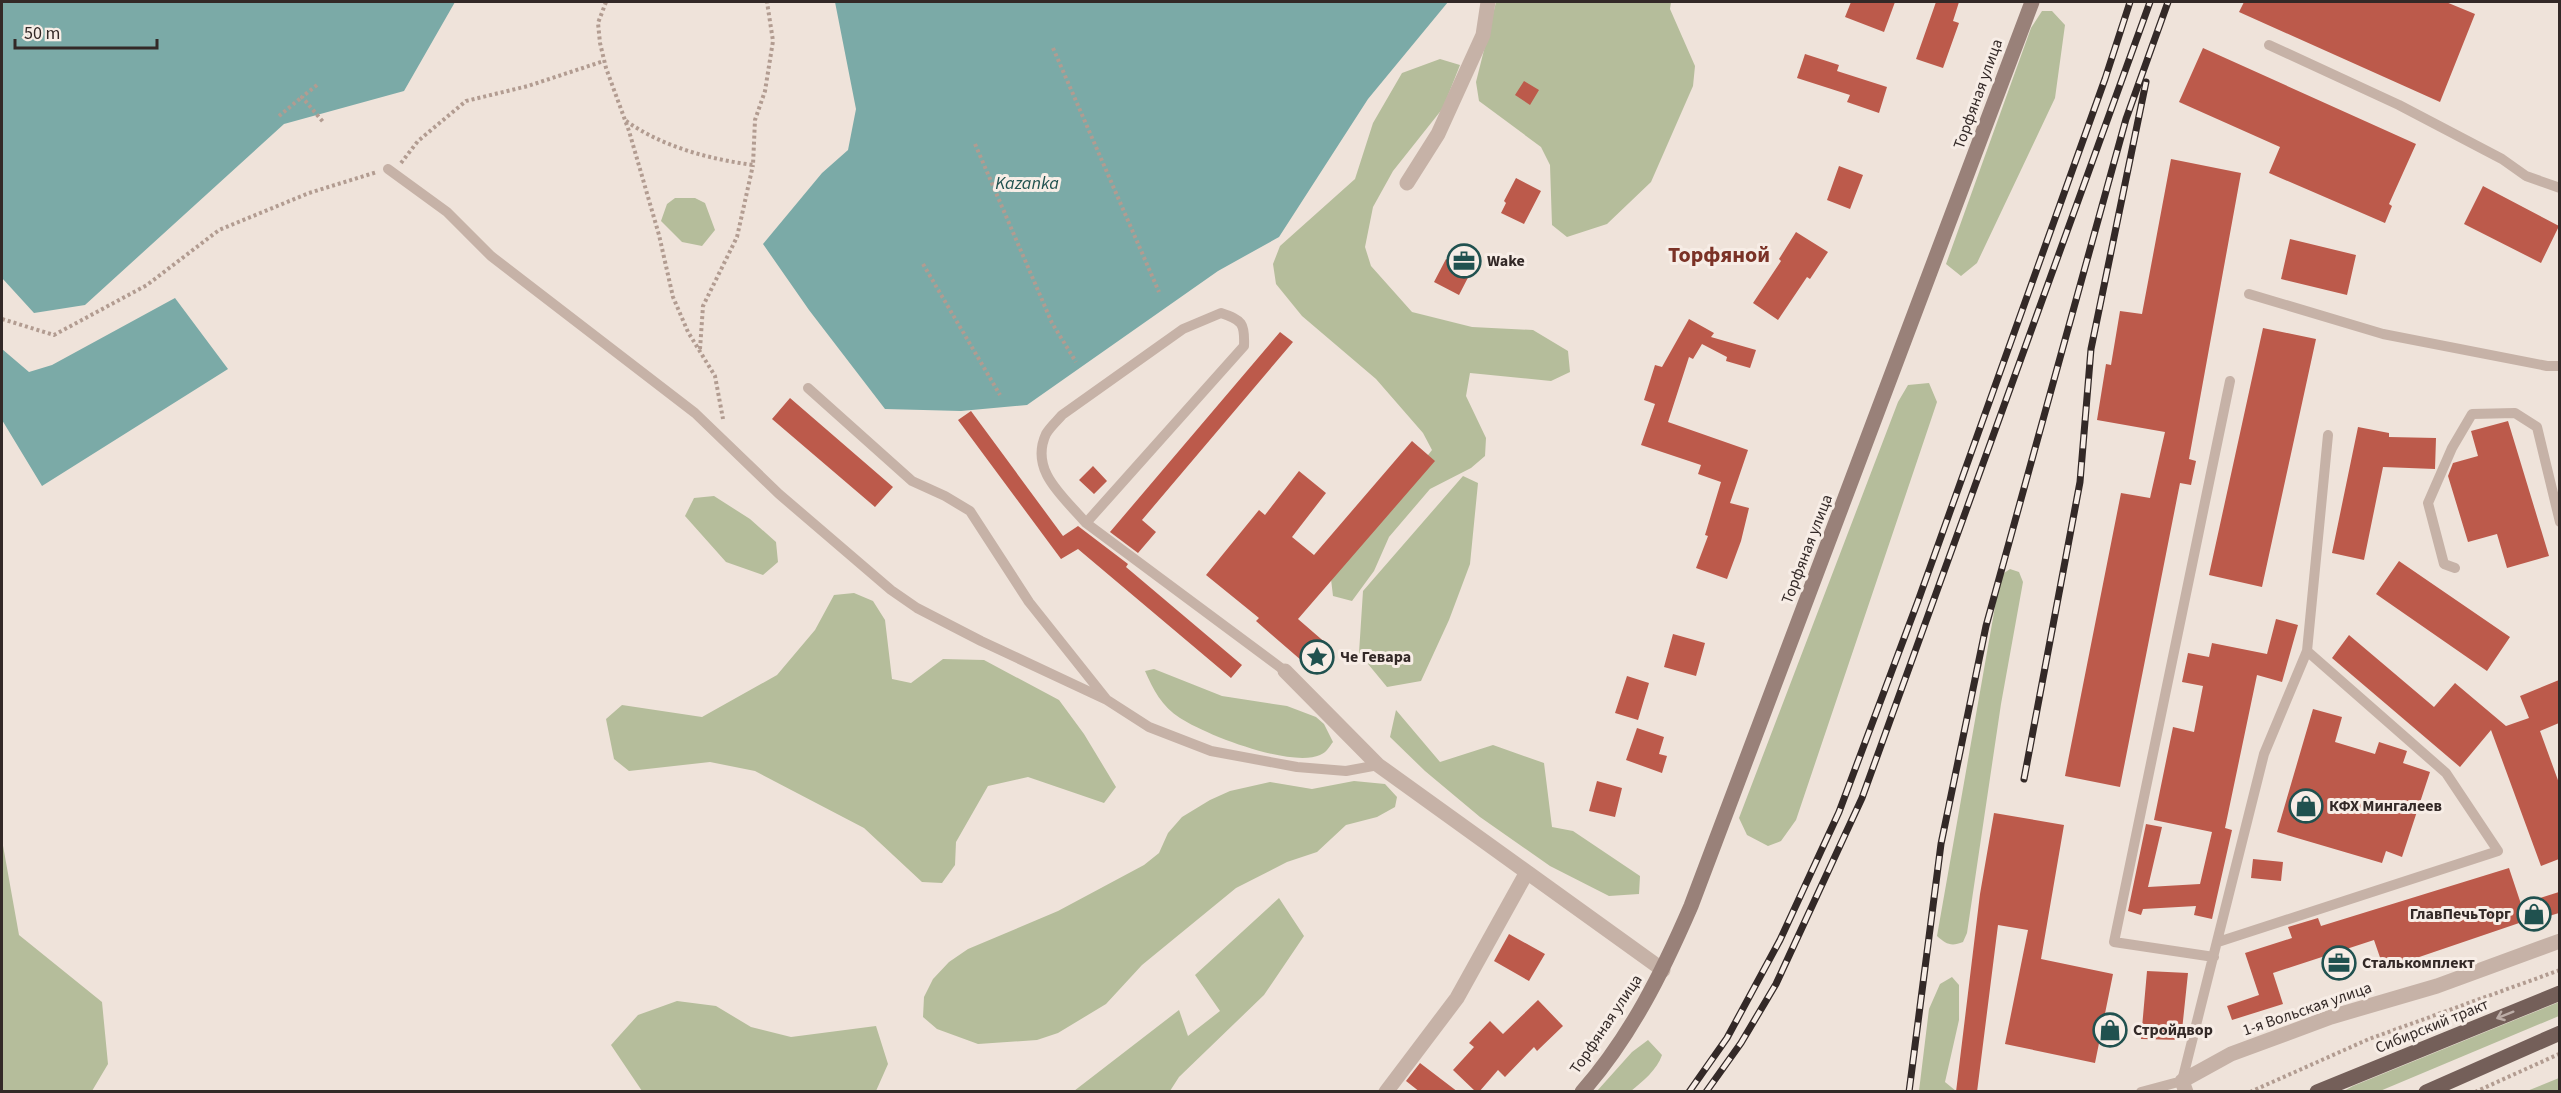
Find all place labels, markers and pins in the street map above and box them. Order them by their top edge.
office icon: Wake [1446,243,1482,279]
place label: Wake [1487,250,1525,272]
place icon: Че Гевара [1299,639,1335,675]
place label: Че Гевара [1340,646,1411,668]
shop icon: КФХ Мингалеев [2288,788,2324,824]
place label: КФХ Мингалеев [2329,795,2442,817]
shop icon: ГлавПечьТорг [2516,896,2552,932]
place label: ГлавПечьТорг [2410,903,2511,925]
office icon: Сталькомплект [2321,945,2357,981]
place label: Сталькомплект [2362,952,2475,974]
shop icon: Стройдвор [2092,1012,2128,1048]
place label: Стройдвор [2133,1019,2213,1041]

